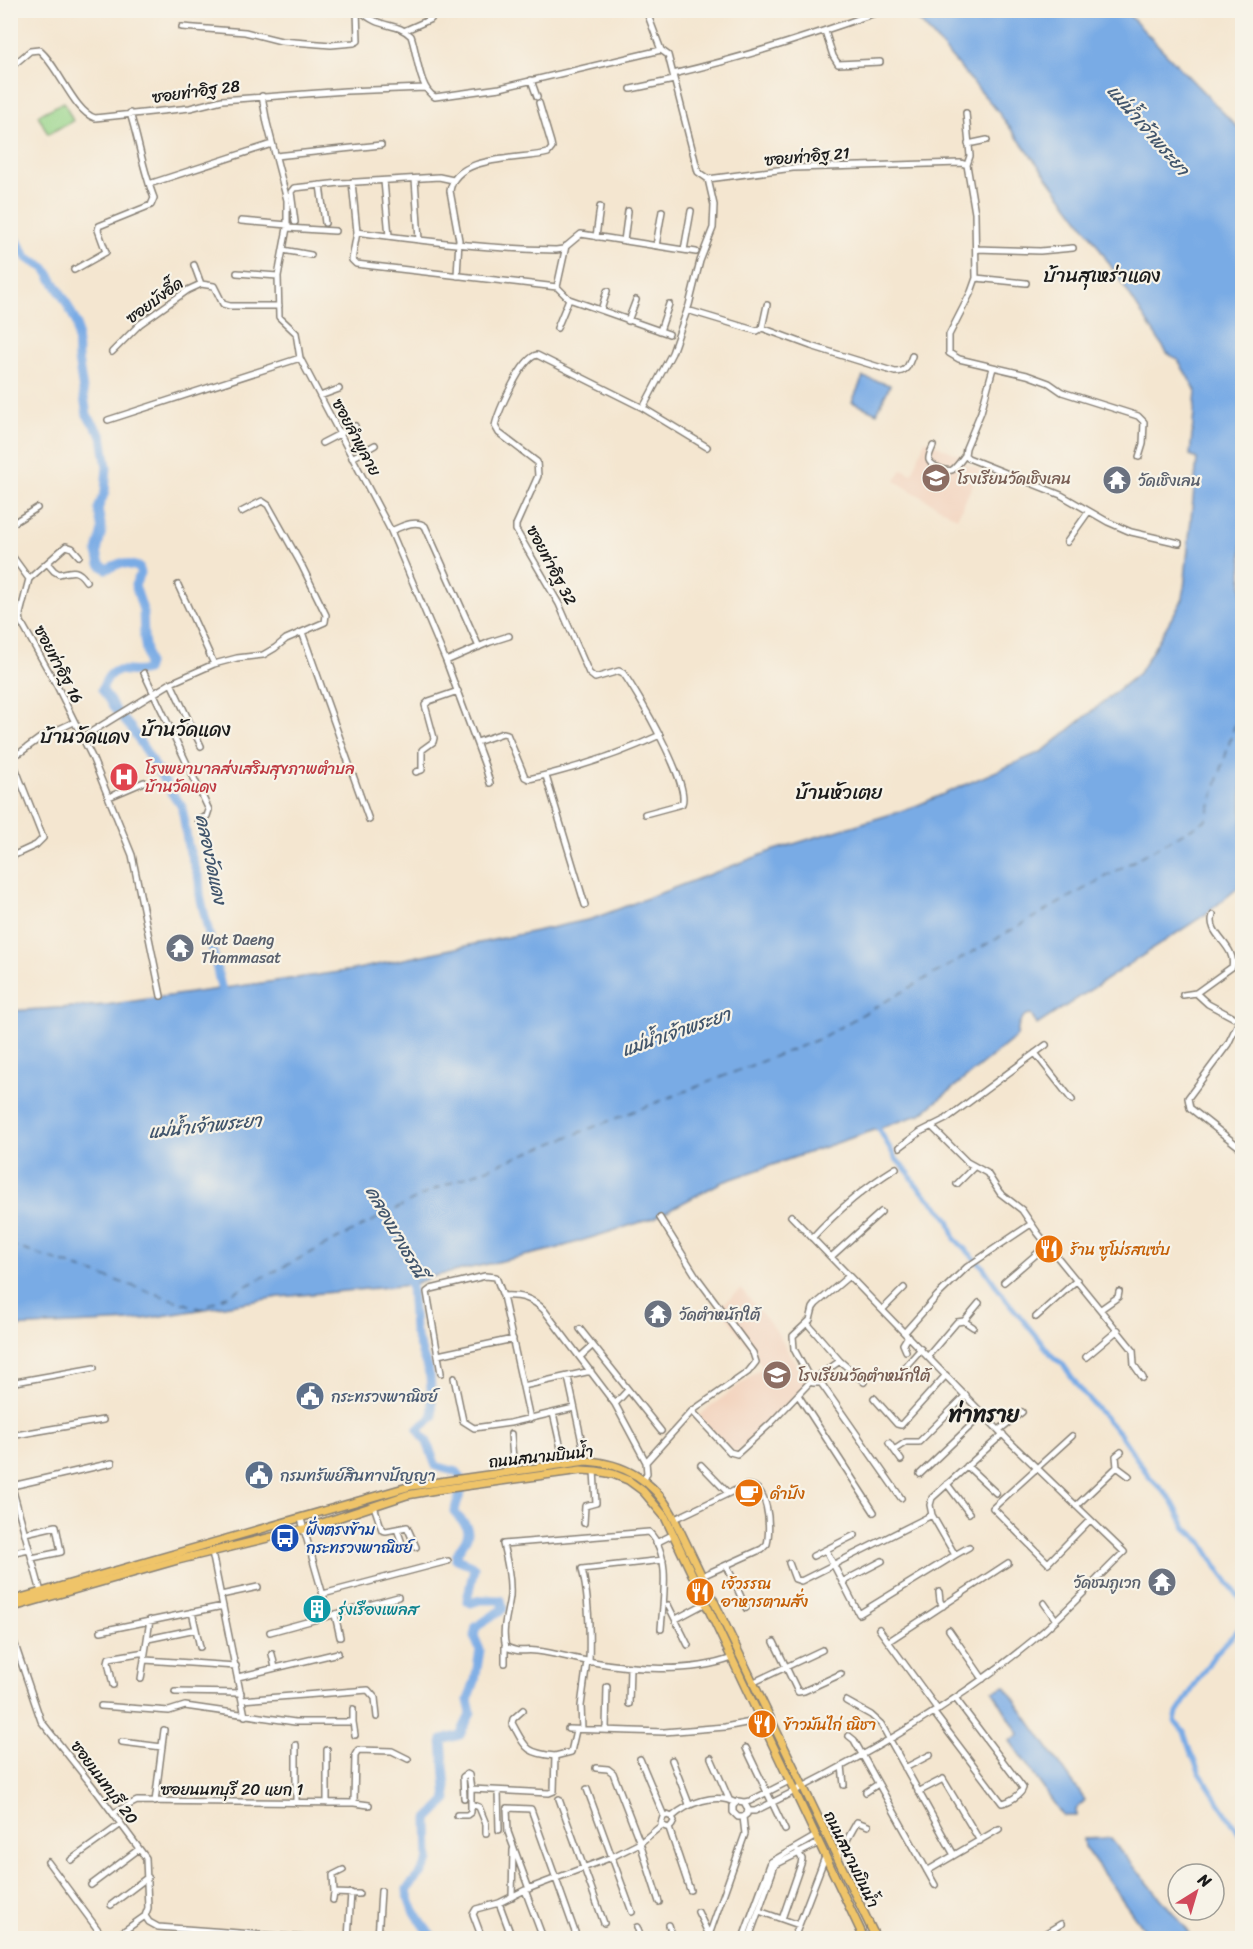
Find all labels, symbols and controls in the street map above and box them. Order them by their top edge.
street label: ซอยท่าอิฐ 28 [150,71,242,112]
water label: แม่น้ำเจ้าพระยา [1099,77,1198,184]
street label: ซอยท่าอิฐ 21 [763,138,851,175]
district label: บ้านสุเหร่าแดง [1044,258,1160,293]
street label: ซอยบังอี๊ด [119,269,190,331]
street label: ซอยลำพูลาย [324,393,390,482]
school or university icon: โรงเรียนวัดเชิงเลน [920,462,952,494]
place label: โรงเรียนวัดเชิงเลน [957,464,1071,493]
temple icon: วัดเชิงเลน [1101,464,1133,496]
place label: วัดเชิงเลน [1138,466,1201,495]
street label: ซอยท่าอิฐ 32 [518,520,585,611]
street label: ซอยท่าอิฐ 16 [26,620,91,709]
district label: บ้านวัดแดง [141,712,231,747]
district label: บ้านวัดแดง [40,719,130,754]
place label: โรงพยาบาลส่งเสริมสุขภาพตำบล บ้านวัดแดง [145,754,355,801]
hospital icon: โรงพยาบาลส่งเสริมสุขภาพตำบล บ้านวัดแดง [108,761,140,793]
district label: บ้านหัวเตย [795,775,883,810]
water label: คลองวัดแดง [186,811,237,909]
place label: Wat Daeng Thammasat [201,925,281,972]
temple icon: Wat Daeng Thammasat [164,932,196,964]
water label: แม่น้ำเจ้าพระยา [617,998,736,1066]
water label: แม่น้ำเจ้าพระยา [147,1104,264,1148]
water label: คลองบางธรณี [356,1180,439,1290]
restaurant icon: ร้าน ซูโม่รสแซ่บ [1033,1233,1065,1265]
place label: ร้าน ซูโม่รสแซ่บ [1070,1235,1170,1264]
temple icon: วัดตำหนักใต้ [642,1298,674,1330]
place label: วัดตำหนักใต้ [679,1300,762,1329]
school or university icon: โรงเรียนวัดตำหนักใต้ [761,1359,793,1391]
place label: โรงเรียนวัดตำหนักใต้ [798,1361,932,1390]
public building icon: กระทรวงพาณิชย์ [294,1380,326,1412]
place label: กระทรวงพาณิชย์ [331,1382,441,1411]
district label: ท่าทราย [948,1395,1020,1434]
street label: ถนนสนามบินน้ำ [487,1437,595,1476]
public building icon: กรมทรัพย์สินทางปัญญา [243,1459,275,1491]
place label: กรมทรัพย์สินทางปัญญา [280,1461,436,1490]
cafe icon: ดำปัง [733,1477,765,1509]
place label: ดำปัง [770,1479,806,1508]
place label: ฝั่งตรงข้าม กระทรวงพาณิชย์ [306,1515,416,1562]
bus stop icon: ฝั่งตรงข้าม กระทรวงพาณิชย์ [269,1522,301,1554]
temple icon: วัดชมภูเวก [1146,1566,1178,1598]
place label: วัดชมภูเวก [1074,1568,1141,1597]
place label: เจ้วรรณ อาหารตามสั่ง [720,1569,809,1616]
restaurant icon: เจ้วรรณ อาหารตามสั่ง [684,1576,716,1608]
building icon: รุ่งเรืองเพลส [301,1593,333,1625]
place label: รุ่งเรืองเพลส [338,1595,421,1624]
restaurant icon: ข้าวมันไก่ ณิชา [746,1708,778,1740]
place label: ข้าวมันไก่ ณิชา [783,1710,876,1739]
street label: ซอยนนทบุรี 20 [63,1734,146,1831]
street label: ซอยนนทบุรี 20 แยก 1 [161,1775,303,1804]
street label: ถนนสนามบินน้ำ [815,1806,888,1913]
north arrow [1166,1862,1226,1922]
text: N [1191,1865,1219,1896]

